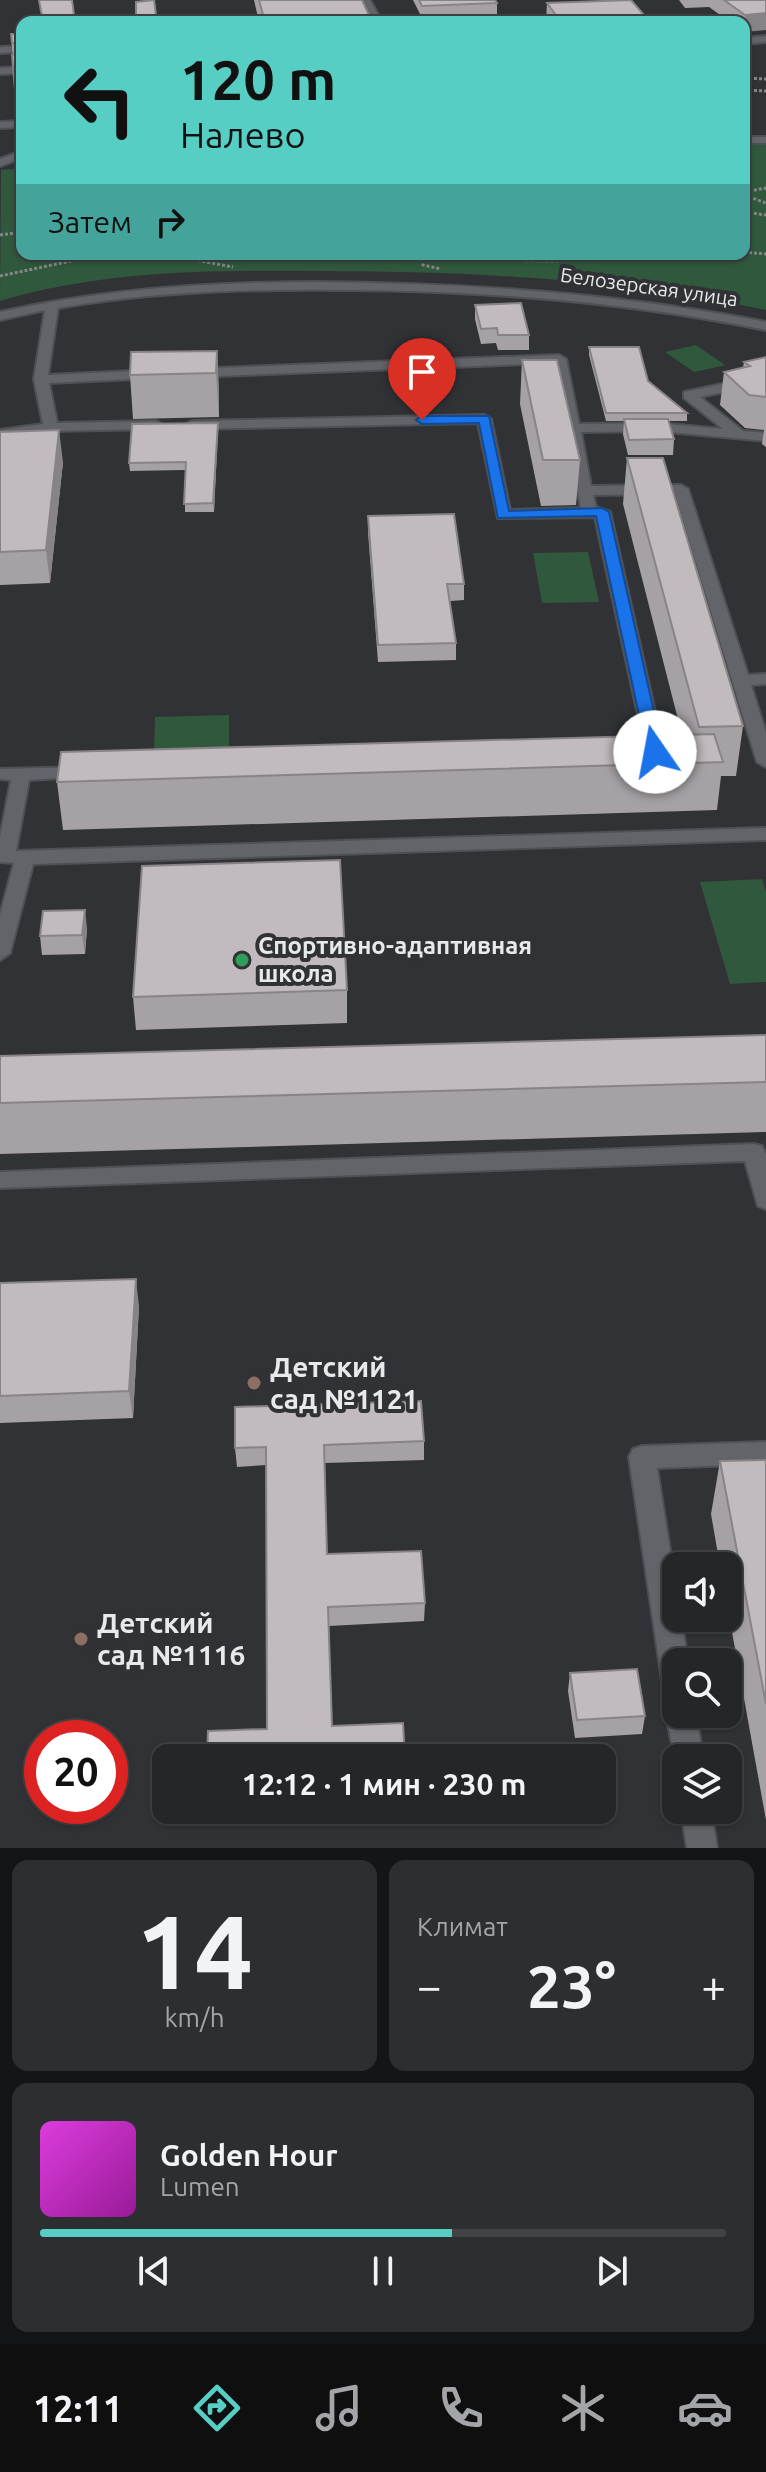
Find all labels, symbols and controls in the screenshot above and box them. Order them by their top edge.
icon: left [48,48,152,152]
text: 120 m [180,48,336,111]
text: Налево [180,114,305,155]
icon: right [148,200,192,244]
text: Затем [48,205,132,239]
street label: Белозерская улица [559,263,739,310]
pin [388,338,456,420]
icon: arrive [400,350,444,394]
position arrow [613,710,697,794]
place label: Спортивно-адаптивная школа [258,932,532,987]
marker: Спортивно-адаптивная школа [233,951,251,969]
place label: Детский сад №1121 [270,1351,418,1414]
marker: Детский сад №1121 [245,1374,263,1392]
map controls [662,1552,742,1824]
button: sound [662,1552,742,1632]
place label: Детский сад №1116 [97,1607,245,1670]
marker: Детский сад №1116 [72,1630,90,1648]
button: search [662,1648,742,1728]
speed limit sign: 20 [24,1720,128,1824]
button: layers [662,1744,742,1824]
text: 12:12 · 1 мин · 230 m [242,1767,526,1801]
text: 14 [136,1892,253,2009]
text: Климат [417,1912,508,1941]
text: 23° [527,1952,616,2019]
text: − [417,1961,442,2010]
text: + [701,1961,726,2010]
text: km/h [164,2003,225,2032]
text: Golden Hour [160,2138,338,2172]
text: Lumen [160,2172,240,2201]
icon: previous [132,2249,176,2293]
icon: pause [361,2249,405,2293]
icon: next [590,2249,634,2293]
icon: directions [189,2380,245,2436]
icon: music [311,2380,367,2436]
icon: phone [433,2380,489,2436]
icon: climate [555,2380,611,2436]
icon: car [677,2380,733,2436]
text: 12:11 [33,2388,123,2429]

